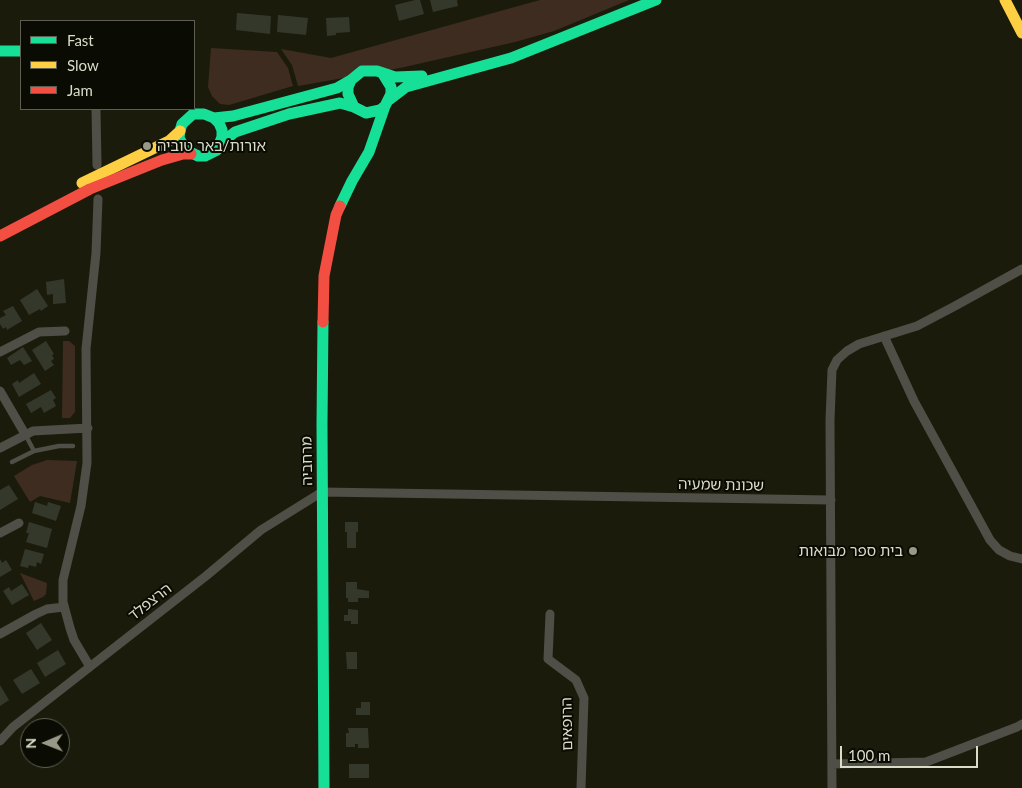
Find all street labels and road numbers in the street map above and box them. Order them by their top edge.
street label: מרחביה [298,436,316,486]
street label: שכונת שמעיה [678,475,764,495]
street label: הרצפלד [125,579,175,625]
street label: הרופאים [558,697,576,751]

